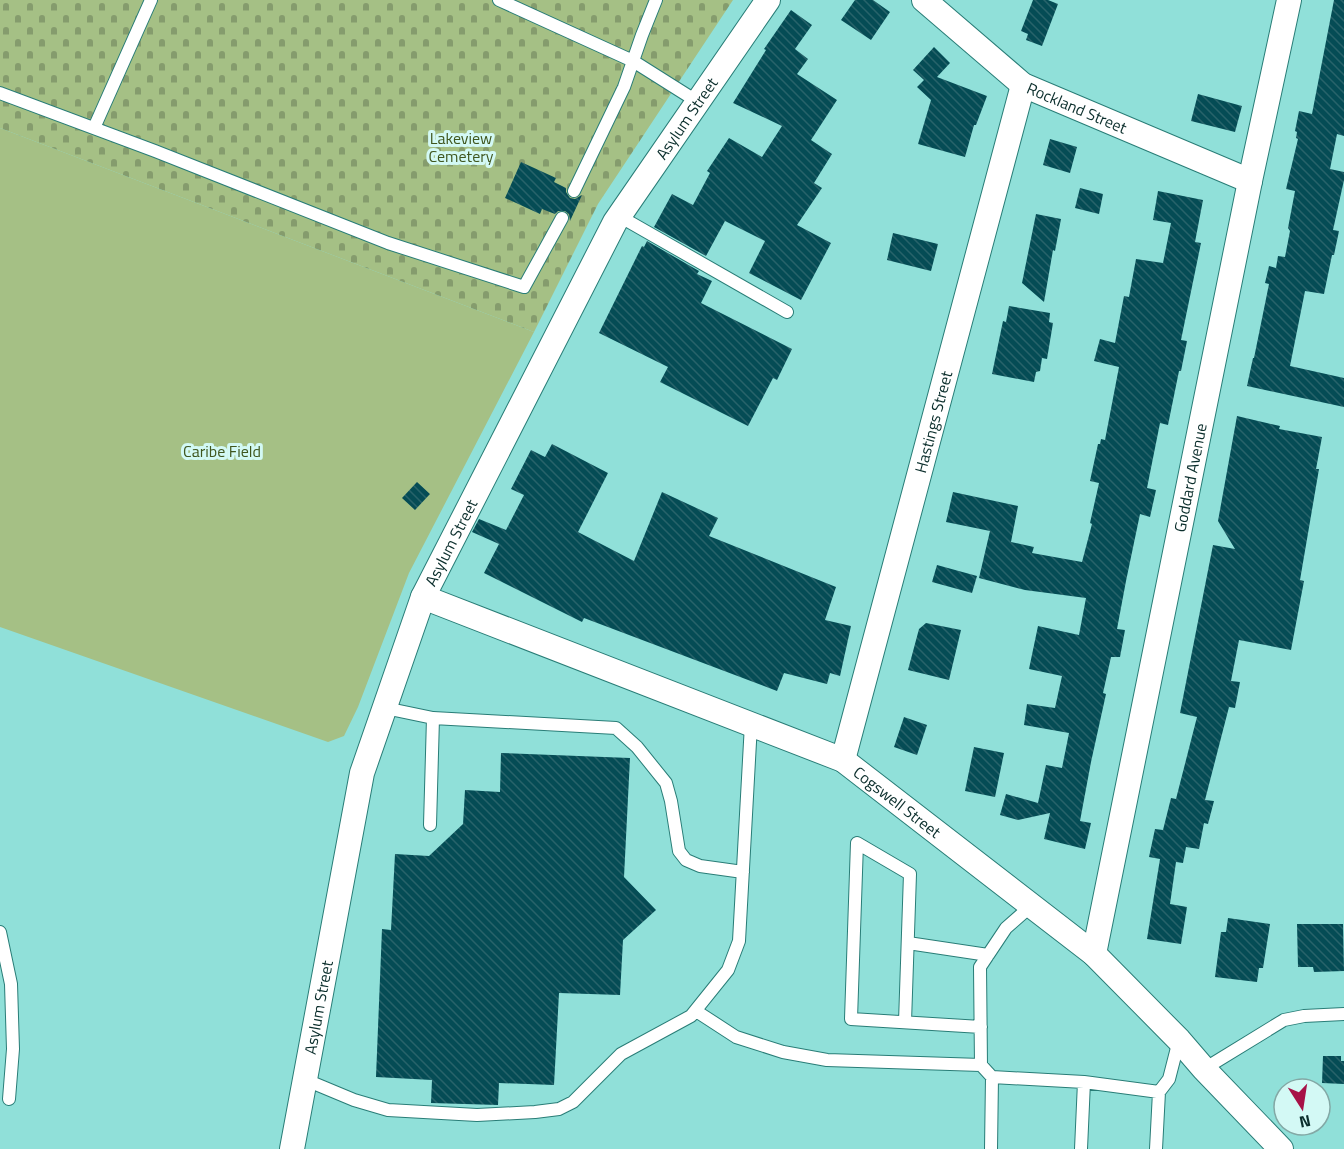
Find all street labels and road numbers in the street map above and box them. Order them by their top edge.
street label: Asylum Street [650,72,724,164]
street label: Rockland Street [1023,76,1131,140]
street label: Hastings Street [908,368,958,475]
street label: Goddard Avenue [1167,421,1213,534]
street label: Asylum Street [419,494,483,590]
street label: Cogswell Street [848,760,946,844]
street label: Asylum Street [298,958,339,1056]

